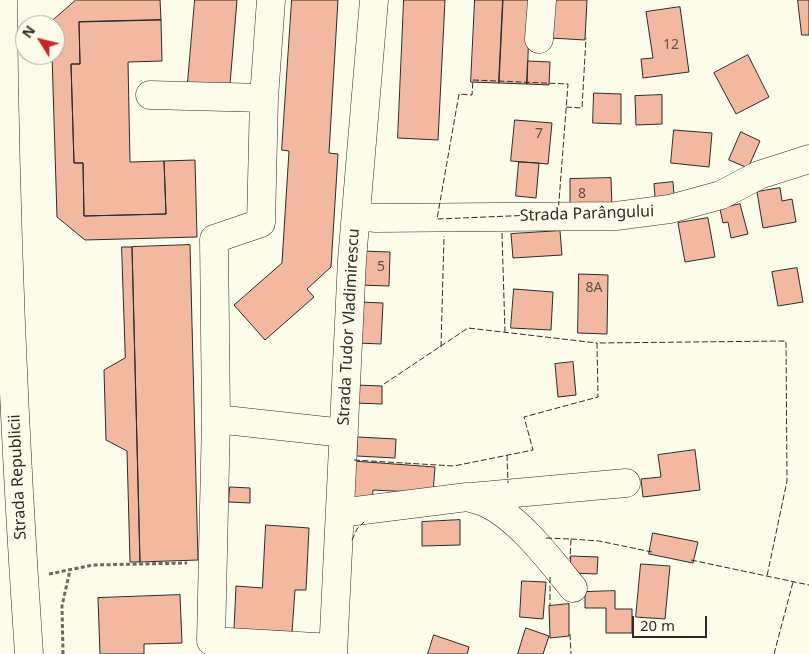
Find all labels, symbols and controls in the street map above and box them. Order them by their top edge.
north arrow [15,15,65,65]
text: N [17,21,39,42]
house number: 12 [663,37,679,53]
house number: 7 [535,126,543,142]
house number: 8 [578,186,586,202]
street label: Strada Parângului [519,202,655,226]
street label: Strada Tudor Vladimirescu [334,228,364,426]
house number: 5 [377,259,385,275]
house number: 8A [586,280,602,296]
street label: Strada Republicii [5,414,31,540]
scale bar [634,606,709,638]
text: 20 m [640,615,675,635]

